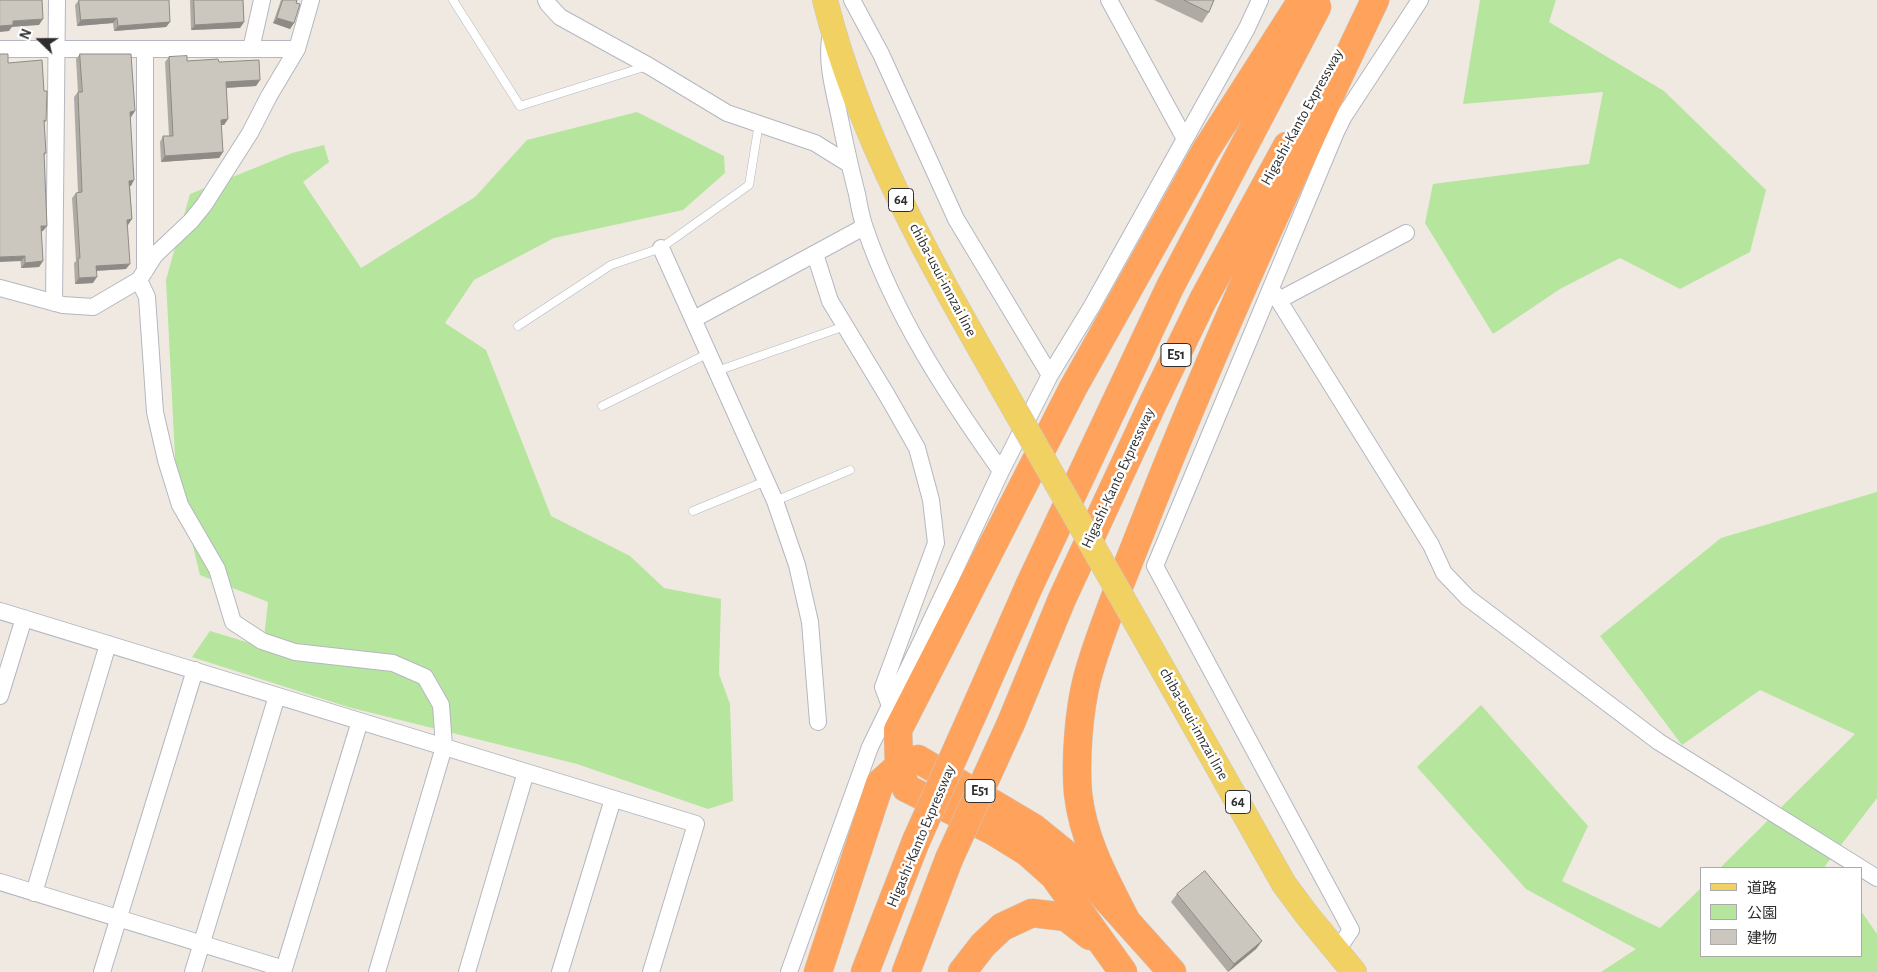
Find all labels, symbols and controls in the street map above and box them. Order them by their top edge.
north arrow [15,15,65,65]
text: N [18,27,34,42]
street label: Higashi-Kanto Expressway [1257,46,1347,188]
road number: 64 [888,188,914,212]
street label: chiba-usui-innzai line [906,220,980,340]
road number: E51 [1161,344,1191,366]
street label: Higashi-Kanto Expressway [1077,405,1159,551]
street label: chiba-usui-innzai line [1156,665,1232,783]
street label: Higashi-Kanto Expressway [883,762,959,910]
road number: E51 [965,779,995,802]
road number: 64 [1226,790,1250,814]
legend [1700,867,1862,957]
text: 道路 [1747,881,1777,896]
text: 公園 [1747,906,1777,921]
text: 建物 [1747,931,1777,946]

